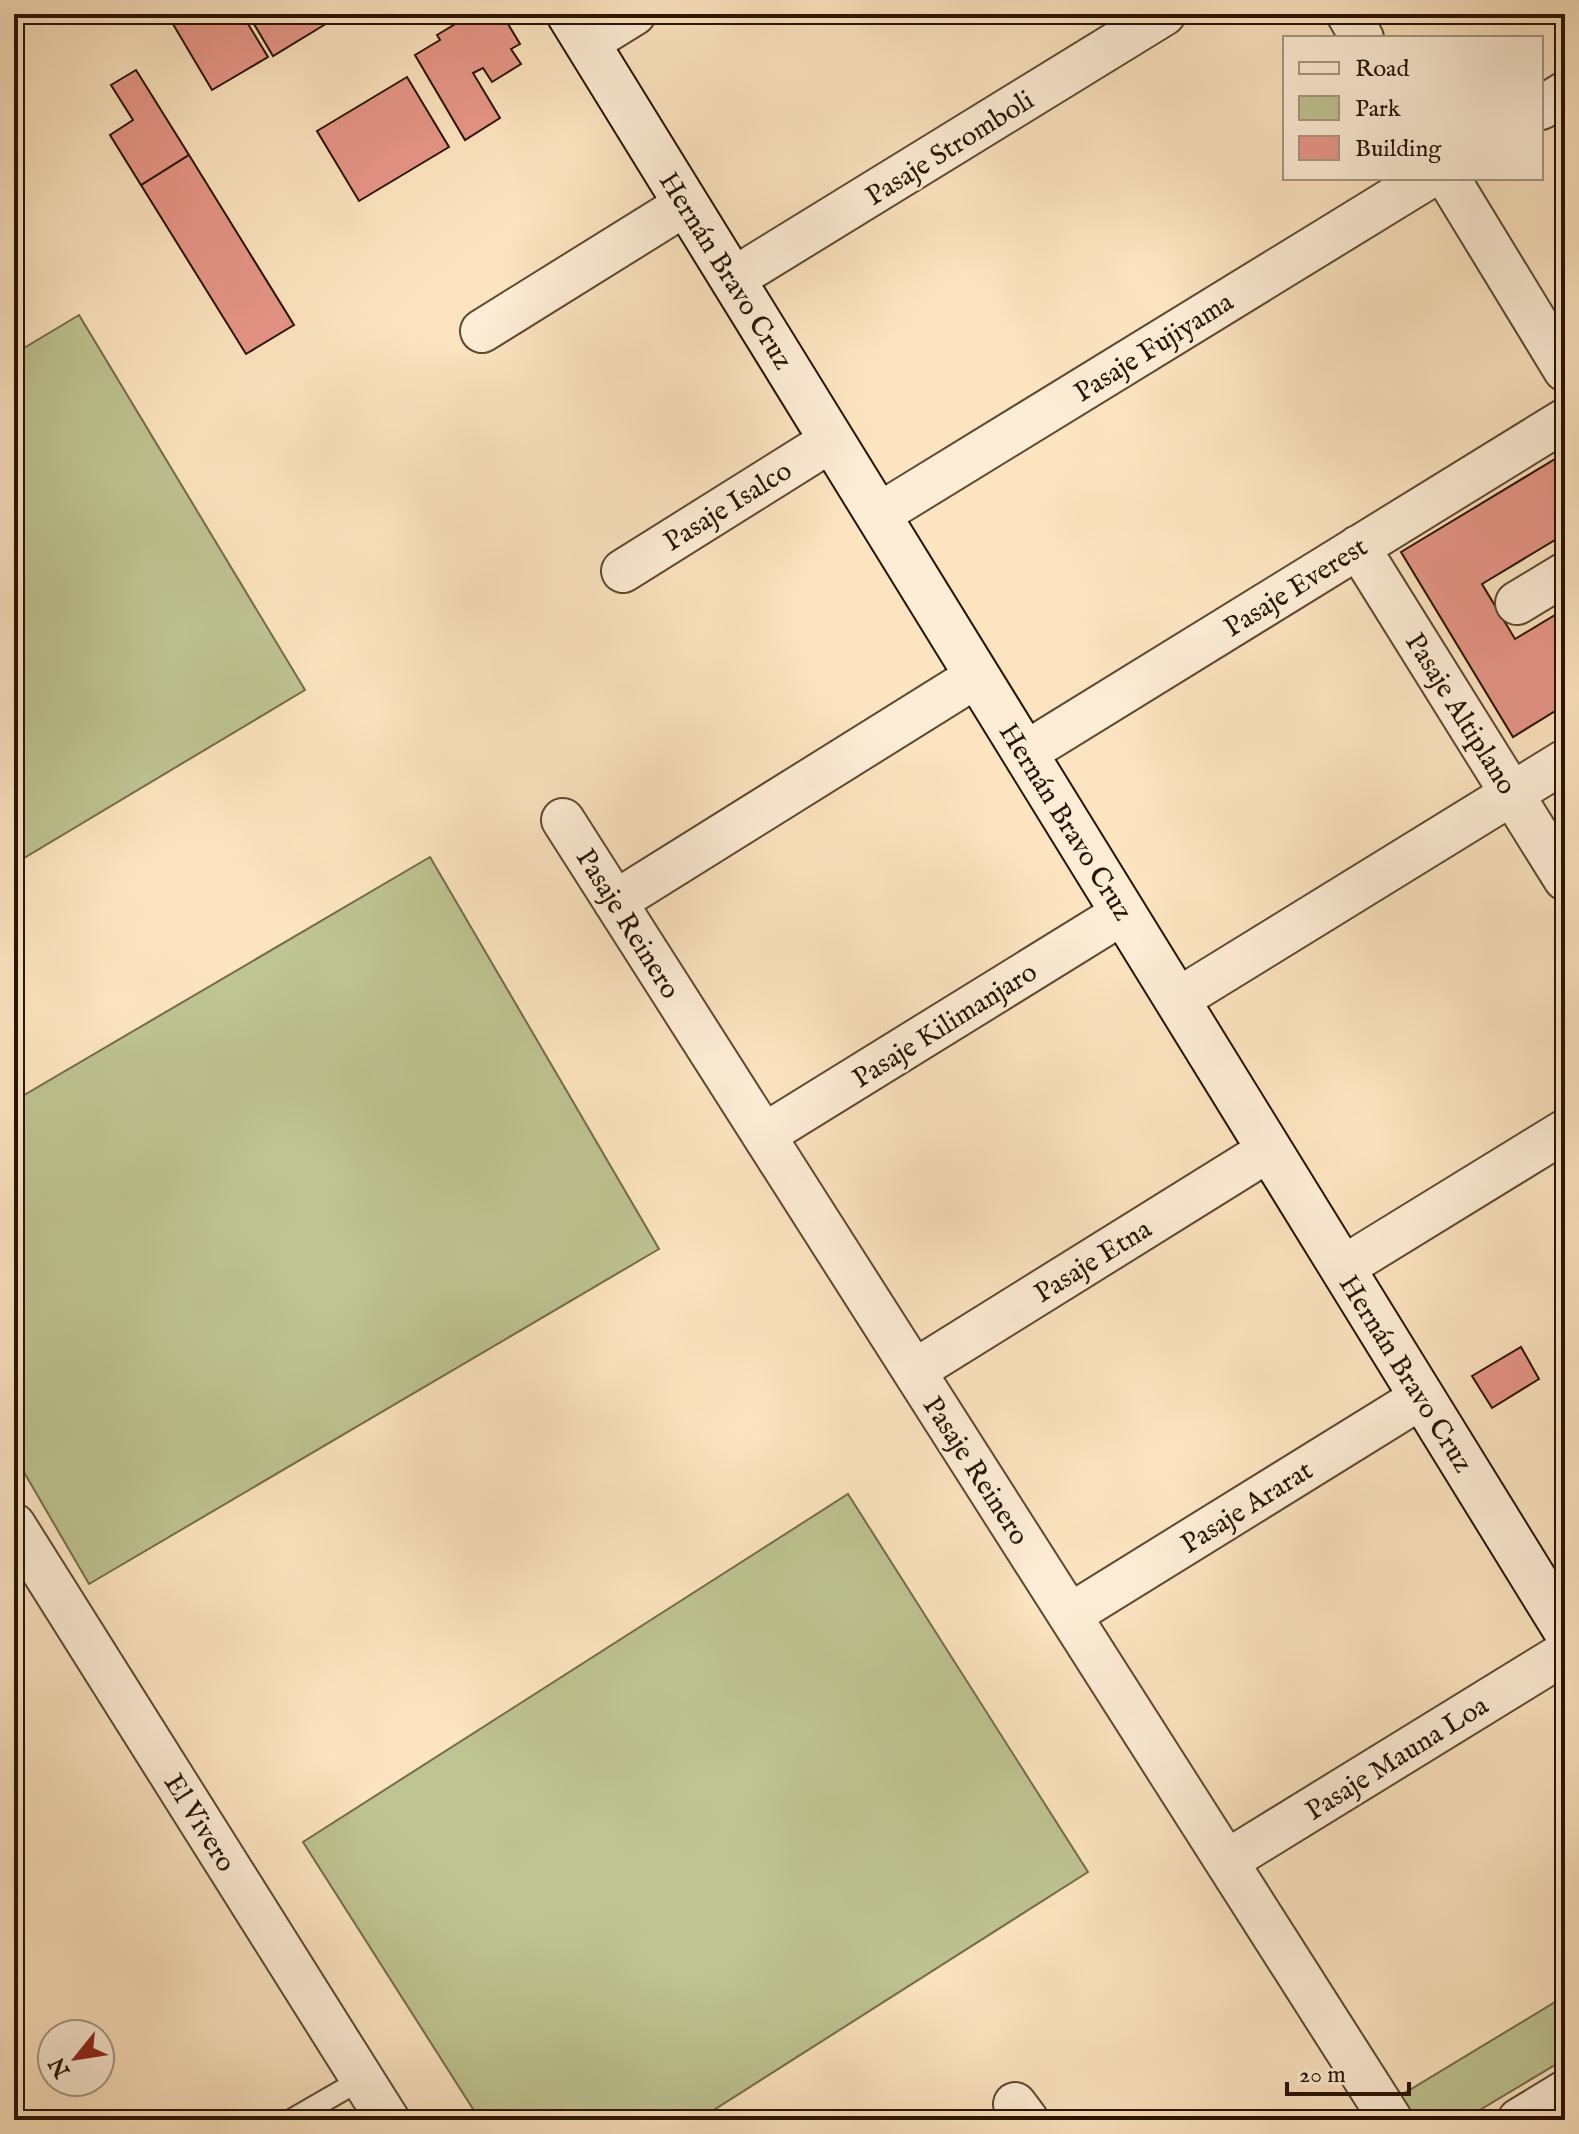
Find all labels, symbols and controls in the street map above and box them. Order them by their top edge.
legend [1283,36,1543,180]
text: Road [1355,54,1409,85]
street label: Pasaje Stromboli [860,83,1041,215]
text: Park [1355,94,1401,125]
text: Building [1355,134,1442,165]
street label: Hernán Bravo Cruz [650,166,800,377]
street label: Pasaje Fujiyama [1068,285,1241,411]
street label: Pasaje Isalco [658,454,799,560]
street label: Pasaje Everest [1218,530,1375,646]
street label: Pasaje Altiplano [1396,627,1524,802]
street label: Hernán Bravo Cruz [990,717,1140,928]
street label: Pasaje Reinero [567,843,687,1006]
street label: Pasaje Kilimanjaro [846,955,1044,1097]
street label: Pasaje Etna [1028,1212,1159,1312]
street label: Hernán Bravo Cruz [1330,1269,1480,1480]
street label: Pasaje Reinero [914,1390,1036,1552]
street label: Pasaje Ararat [1175,1454,1320,1562]
street label: Pasaje Mauna Loa [1299,1688,1496,1829]
street label: El Vivero [155,1768,243,1879]
north arrow [36,2018,116,2098]
scale bar [1287,2046,1409,2096]
text: N [44,2052,78,2083]
text: 20 m [1299,2060,1346,2091]

